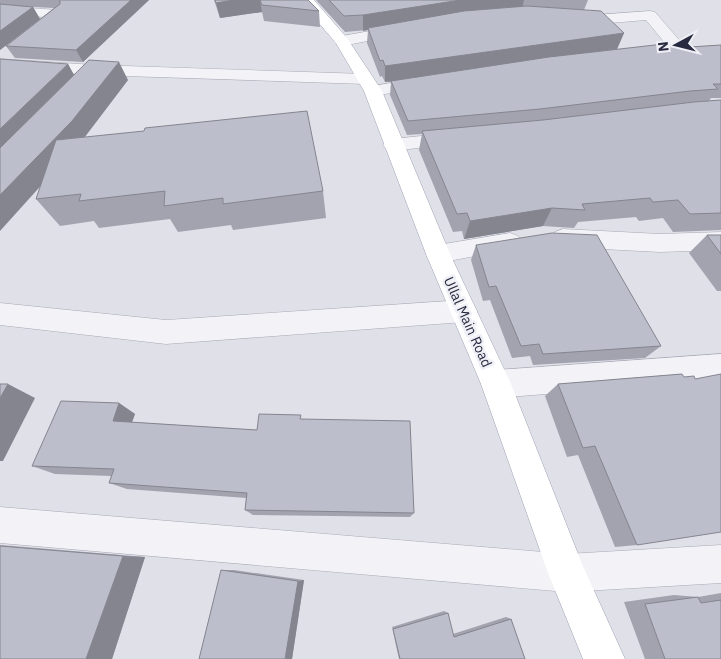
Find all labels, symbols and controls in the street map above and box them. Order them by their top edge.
north arrow [651,20,701,70]
text: N [654,40,673,53]
street label: Ullal Main Road [440,274,496,370]

